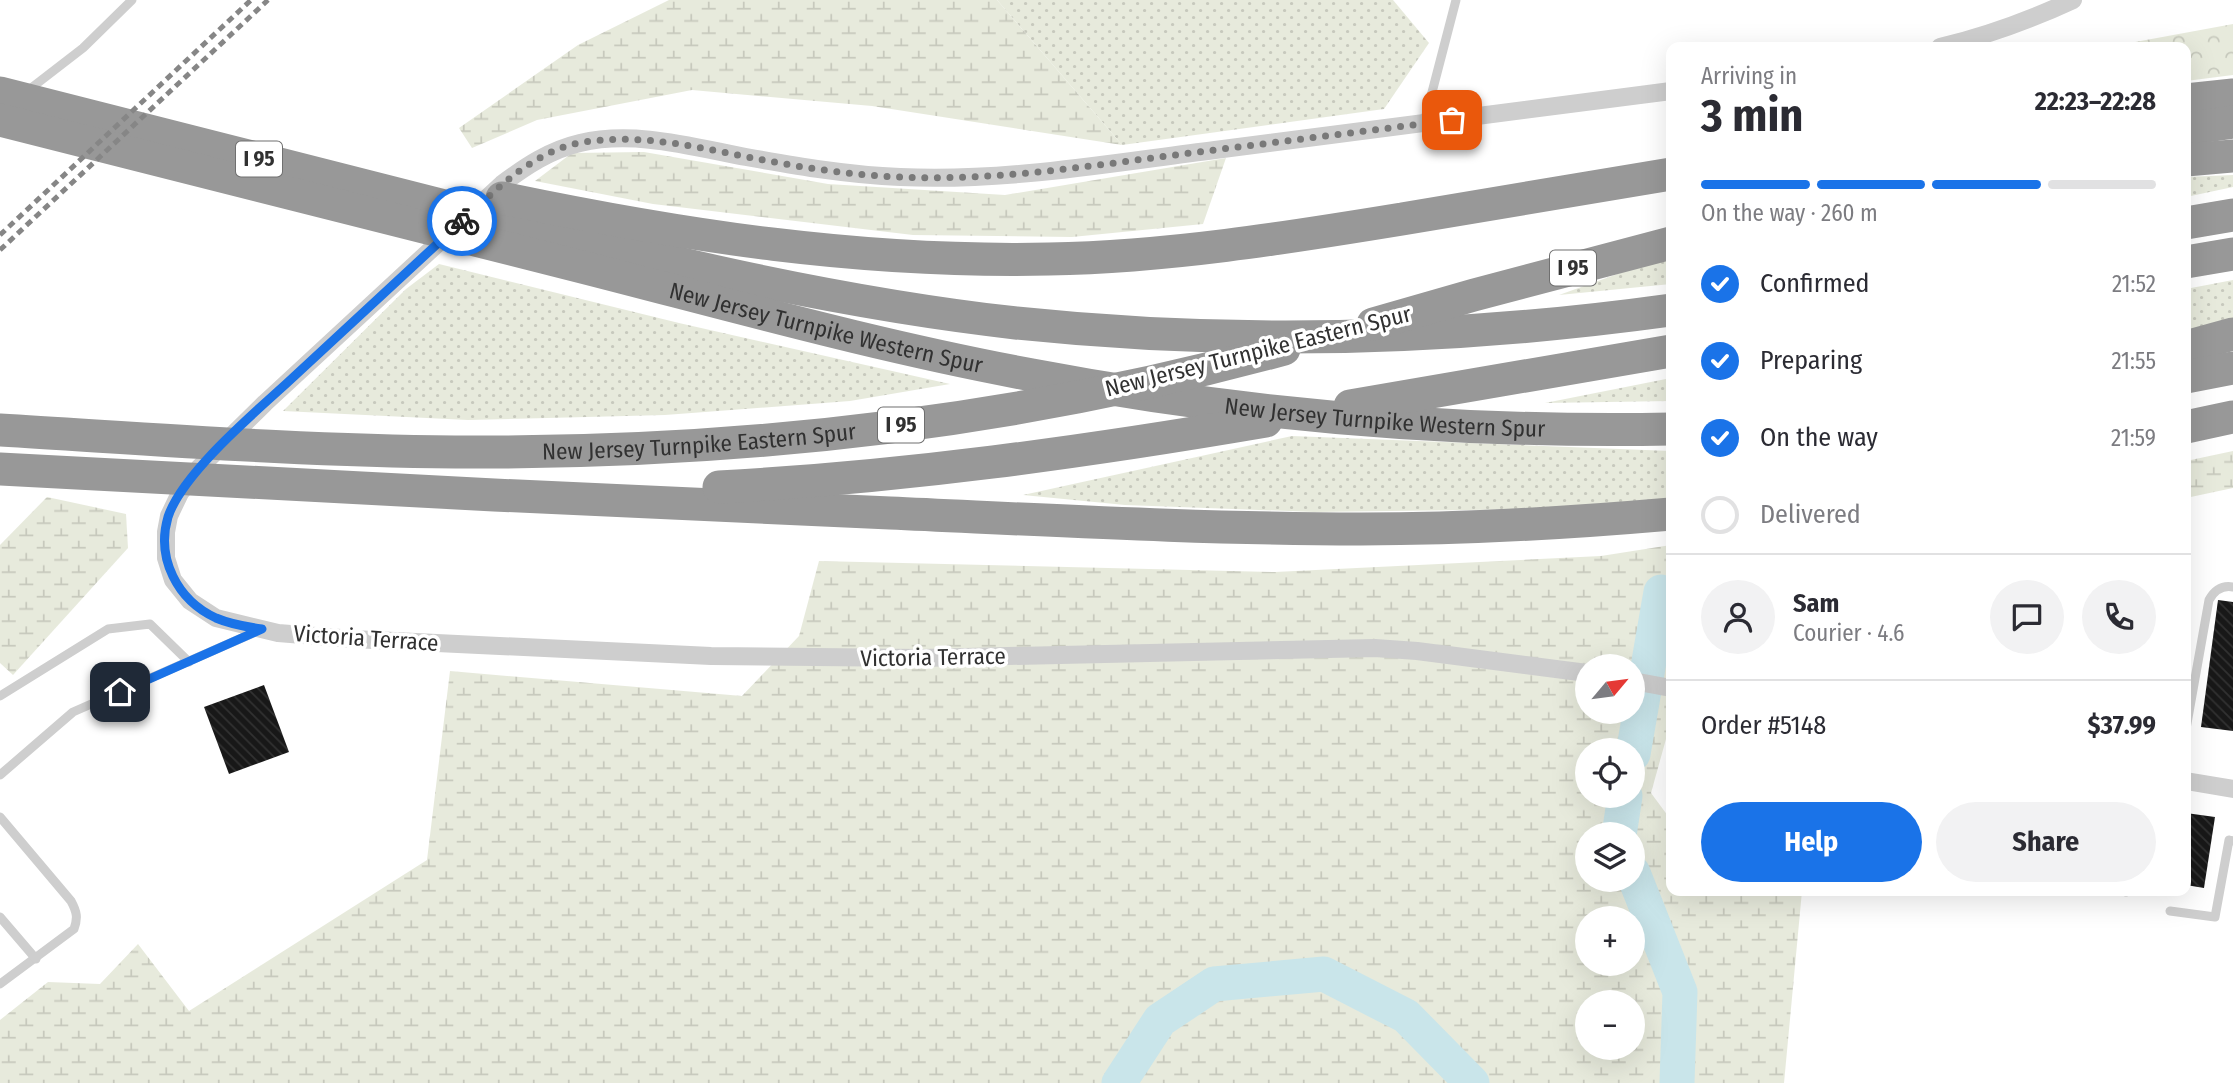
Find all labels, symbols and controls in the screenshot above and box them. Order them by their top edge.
text: Arriving in [1701,62,1797,90]
text: 22:23–22:28 [2035,86,2156,117]
text: 3 min [1701,88,1803,143]
pin [1422,90,1482,150]
icon: bag [1433,101,1471,139]
road number: I 95 [236,142,282,176]
courier [427,186,497,256]
text: On the way · 260 m [1701,199,1878,227]
icon: bike [443,202,481,240]
road number: I 95 [1550,250,1596,286]
icon: check [1701,265,1739,303]
text: Confirmed [1760,268,1870,299]
text: 21:52 [2112,270,2156,298]
street label: New Jersey Turnpike Western Spur [667,276,985,379]
street label: New Jersey Turnpike Eastern Spur [1102,299,1414,403]
icon: check [1701,342,1739,380]
text: Preparing [1760,345,1862,376]
text: 21:55 [2111,347,2156,375]
street label: New Jersey Turnpike Western Spur [1223,391,1545,443]
road number: I 95 [878,408,924,442]
street label: New Jersey Turnpike Eastern Spur [542,417,857,466]
icon: check [1701,419,1739,457]
text: On the way [1760,422,1878,453]
text: 21:59 [2111,424,2156,452]
text: Delivered [1760,499,1861,530]
button: person [1701,580,1775,654]
button: chat [1990,580,2064,654]
button: phone [2082,580,2156,654]
text: Sam [1793,588,1839,619]
street label: Victoria Terrace [293,619,439,657]
text: Courier · 4.6 [1793,619,1904,647]
street label: Victoria Terrace [860,642,1006,672]
north arrow [1575,654,1645,724]
map controls [1575,654,1645,1060]
pin [90,662,150,722]
icon: home [101,673,139,711]
text: Order #5148 [1701,710,1826,741]
text: $37.99 [2088,710,2156,741]
button: locate [1575,738,1645,808]
button: Help [1701,802,1922,882]
button: Share [1936,802,2156,882]
button: layers [1575,822,1645,892]
button: + [1575,906,1645,976]
button: − [1575,990,1645,1060]

